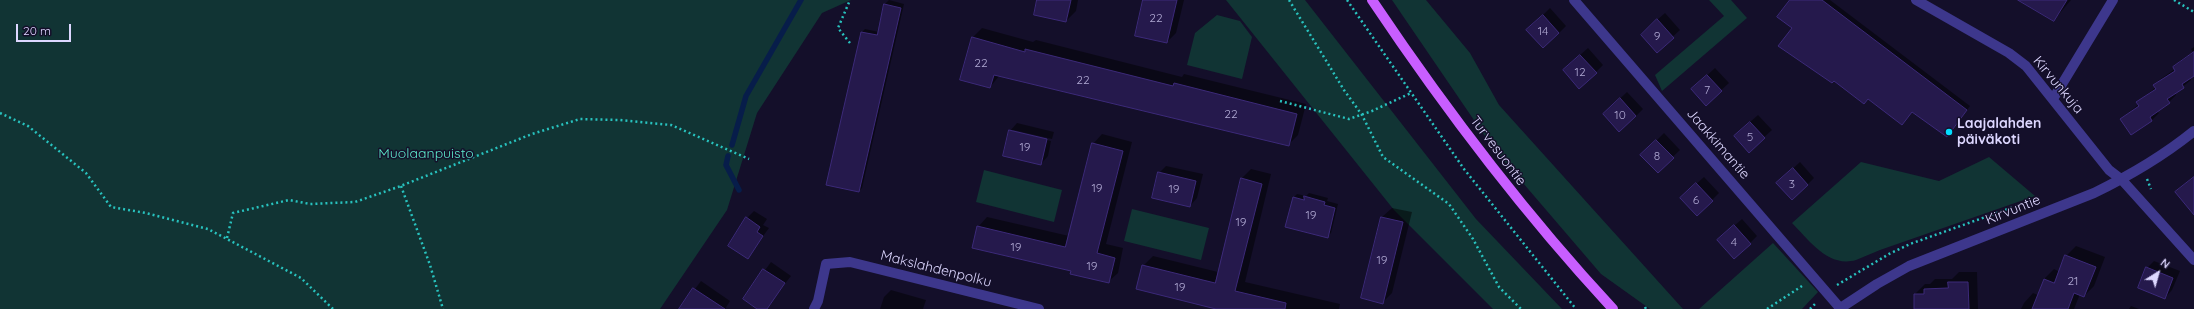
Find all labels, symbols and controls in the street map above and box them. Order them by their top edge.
house number: 22 [1149,11,1163,25]
scale bar [18,16,73,42]
text: 20 m [23,23,51,38]
house number: 14 [1538,24,1548,38]
house number: 9 [1654,29,1660,43]
street label: Kirvunkuja [2029,53,2087,117]
house number: 22 [974,56,988,70]
house number: 12 [1574,65,1586,79]
house number: 22 [1076,73,1090,87]
house number: 7 [1704,83,1710,97]
street label: Jaakkimantie [1683,105,1753,183]
house number: 22 [1224,107,1238,121]
house number: 10 [1614,108,1626,122]
street label: Turvesuontie [1466,113,1530,189]
place label: Laajalahden päiväkoti [1957,116,2041,148]
marker: Laajalahden päiväkoti [1944,127,1954,137]
house number: 5 [1747,130,1753,144]
house number: 19 [1019,140,1031,154]
park label: Muolaanpuisto [378,146,474,162]
house number: 8 [1654,149,1660,163]
house number: 3 [1789,177,1795,191]
house number: 19 [1091,181,1103,195]
house number: 19 [1168,182,1180,196]
street label: Kirvuntie [1983,191,2043,229]
house number: 6 [1693,193,1699,207]
house number: 19 [1305,208,1317,222]
house number: 19 [1235,215,1247,229]
house number: 4 [1731,235,1737,249]
house number: 19 [1010,240,1022,254]
street label: Makslahdenpolku [879,247,993,291]
house number: 19 [1376,253,1388,267]
north arrow [2138,253,2178,293]
text: N [2158,255,2173,271]
house number: 19 [1086,259,1098,273]
house number: 21 [2067,274,2079,288]
house number: 19 [1174,280,1186,294]

